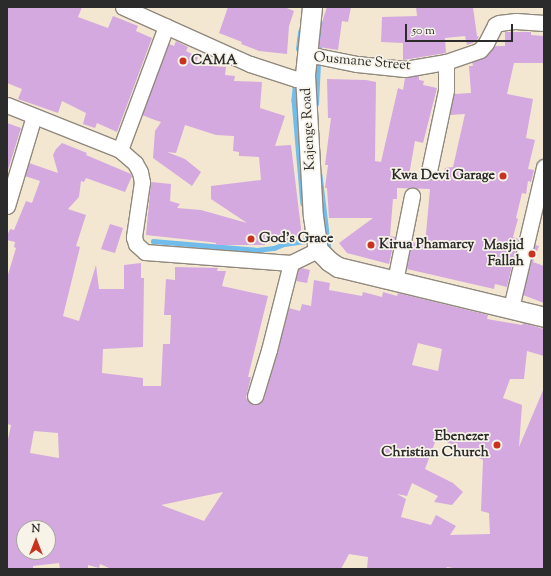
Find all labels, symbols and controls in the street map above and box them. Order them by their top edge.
scale bar [407,16,515,42]
text: 50 m [412,22,435,40]
street label: Ousmane Street [313,49,411,75]
place label: CAMA [191,53,237,69]
marker: CAMA [178,56,188,66]
street label: Kajenge Road [298,87,320,171]
place label: Kwa Devi Garage [392,168,495,184]
marker: Kwa Devi Garage [498,171,508,181]
place label: God's Grace [259,231,333,247]
marker: God's Grace [246,234,256,244]
place label: Kirua Phamarcy [379,237,474,253]
place label: Masjid Fallah [483,238,524,270]
marker: Kirua Phamarcy [366,240,376,250]
marker: Masjid Fallah [527,249,537,259]
place label: Ebenezer Christian Church [381,429,489,462]
marker: Ebenezer Christian Church [492,440,502,450]
north arrow [16,520,56,560]
text: N [32,521,40,537]

